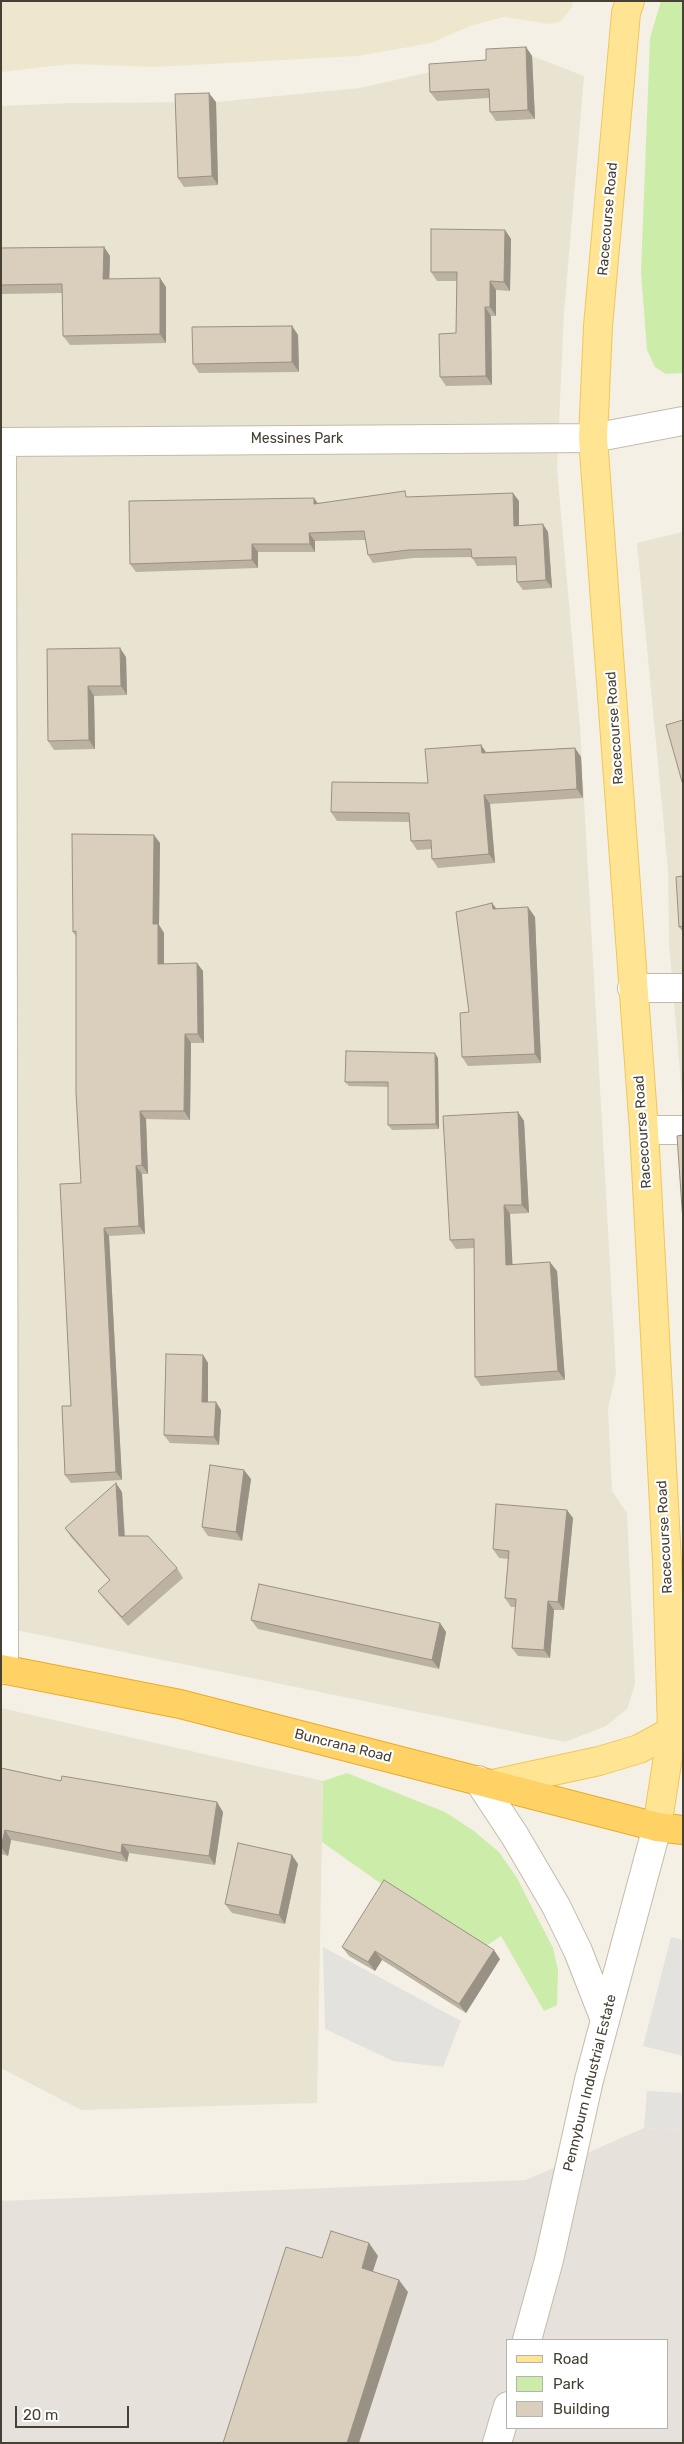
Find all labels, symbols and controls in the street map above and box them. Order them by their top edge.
street label: Racecourse Road [595,162,621,276]
street label: Messines Park [251,431,343,447]
street label: Racecourse Road [603,671,627,785]
street label: Racecourse Road [631,1075,655,1189]
street label: Racecourse Road [654,1480,676,1594]
street label: Buncrana Road [293,1726,393,1766]
street label: Pennyburn Industrial Estate [560,1993,620,2173]
legend [507,2339,669,2429]
text: Road [553,2350,589,2368]
text: Park [553,2375,584,2393]
scale bar [18,2396,131,2428]
text: Building [553,2400,610,2418]
text: 20 m [23,2406,58,2424]

